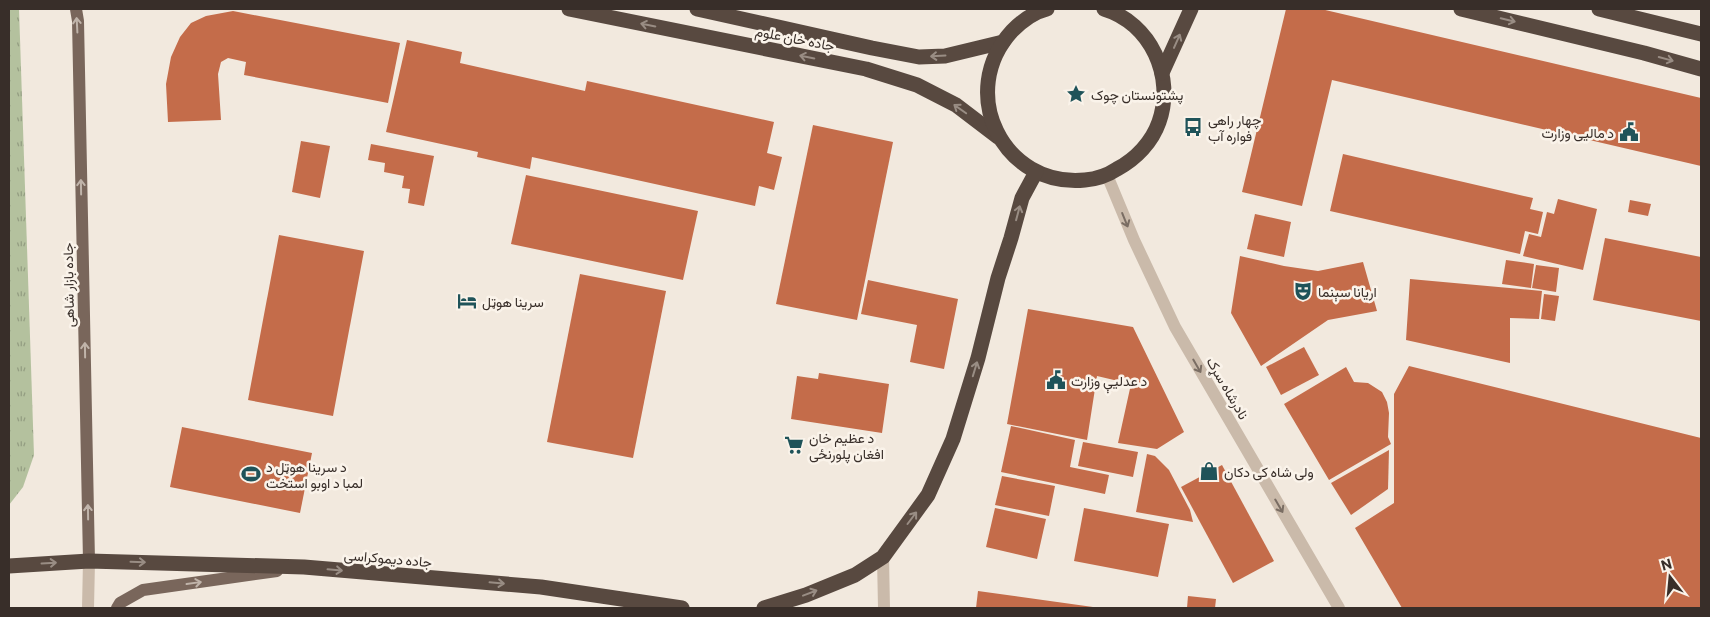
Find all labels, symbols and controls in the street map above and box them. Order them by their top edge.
one-way arrow [1500,16,1516,25]
one-way arrow [73,17,82,33]
one-way arrow [640,20,656,29]
street label: جادہ خان علوم [754,22,836,55]
one-way arrow [1172,34,1182,49]
one-way arrow [800,52,816,62]
one-way arrow [930,52,946,61]
one-way arrow [1658,55,1674,64]
place icon: پشتونستان چوک [1065,83,1087,105]
place label: پشتونستان چوک [1091,86,1183,105]
one-way arrow [953,104,967,114]
place label: چهار راهی فواره آب [1208,111,1261,145]
bus stop icon: چهار راهی فواره آب [1182,116,1204,138]
public building icon: د مالیی وزارت [1618,121,1640,143]
place label: د مالیی وزارت [1541,124,1614,142]
one-way arrow [76,179,86,196]
one-way arrow [1014,205,1023,221]
one-way arrow [1121,212,1131,227]
street label: جاده بازار شاهی [59,242,78,328]
theatre icon: اريانا سېنما [1292,280,1314,302]
place label: اريانا سېنما [1318,283,1377,302]
hotel icon: سرینا هوټل [456,290,478,312]
place label: سرینا هوټل [482,293,544,311]
one-way arrow [80,342,90,358]
street label: نادرشاه سړک [1202,354,1253,423]
one-way arrow [1193,358,1203,372]
one-way arrow [970,361,980,377]
public building icon: د عدلیې وزارت [1045,369,1067,391]
place label: د عدلیې وزارت [1071,372,1147,394]
place label: د عظیم خان افغان پلورنځی [809,429,884,464]
supermarket icon: د عظیم خان افغان پلورنځی [783,434,805,456]
place label: د سرینا هوټل د لمبا د اوبو استخت [266,458,363,492]
shop icon: ولی شاہ کی دکان [1198,460,1220,482]
sports icon: د سرینا هوټل د لمبا د اوبو استخت [240,463,262,485]
place label: ولی شاہ کی دکان [1224,463,1314,481]
one-way arrow [1275,498,1285,512]
one-way arrow [83,504,93,520]
one-way arrow [907,511,917,525]
street label: جاده دیموکراسی [343,546,433,571]
north arrow [1645,552,1695,602]
text: N [1659,554,1674,574]
one-way arrow [130,558,146,567]
one-way arrow [41,559,57,568]
one-way arrow [327,565,343,575]
one-way arrow [186,578,202,588]
one-way arrow [489,578,505,588]
one-way arrow [802,588,818,597]

